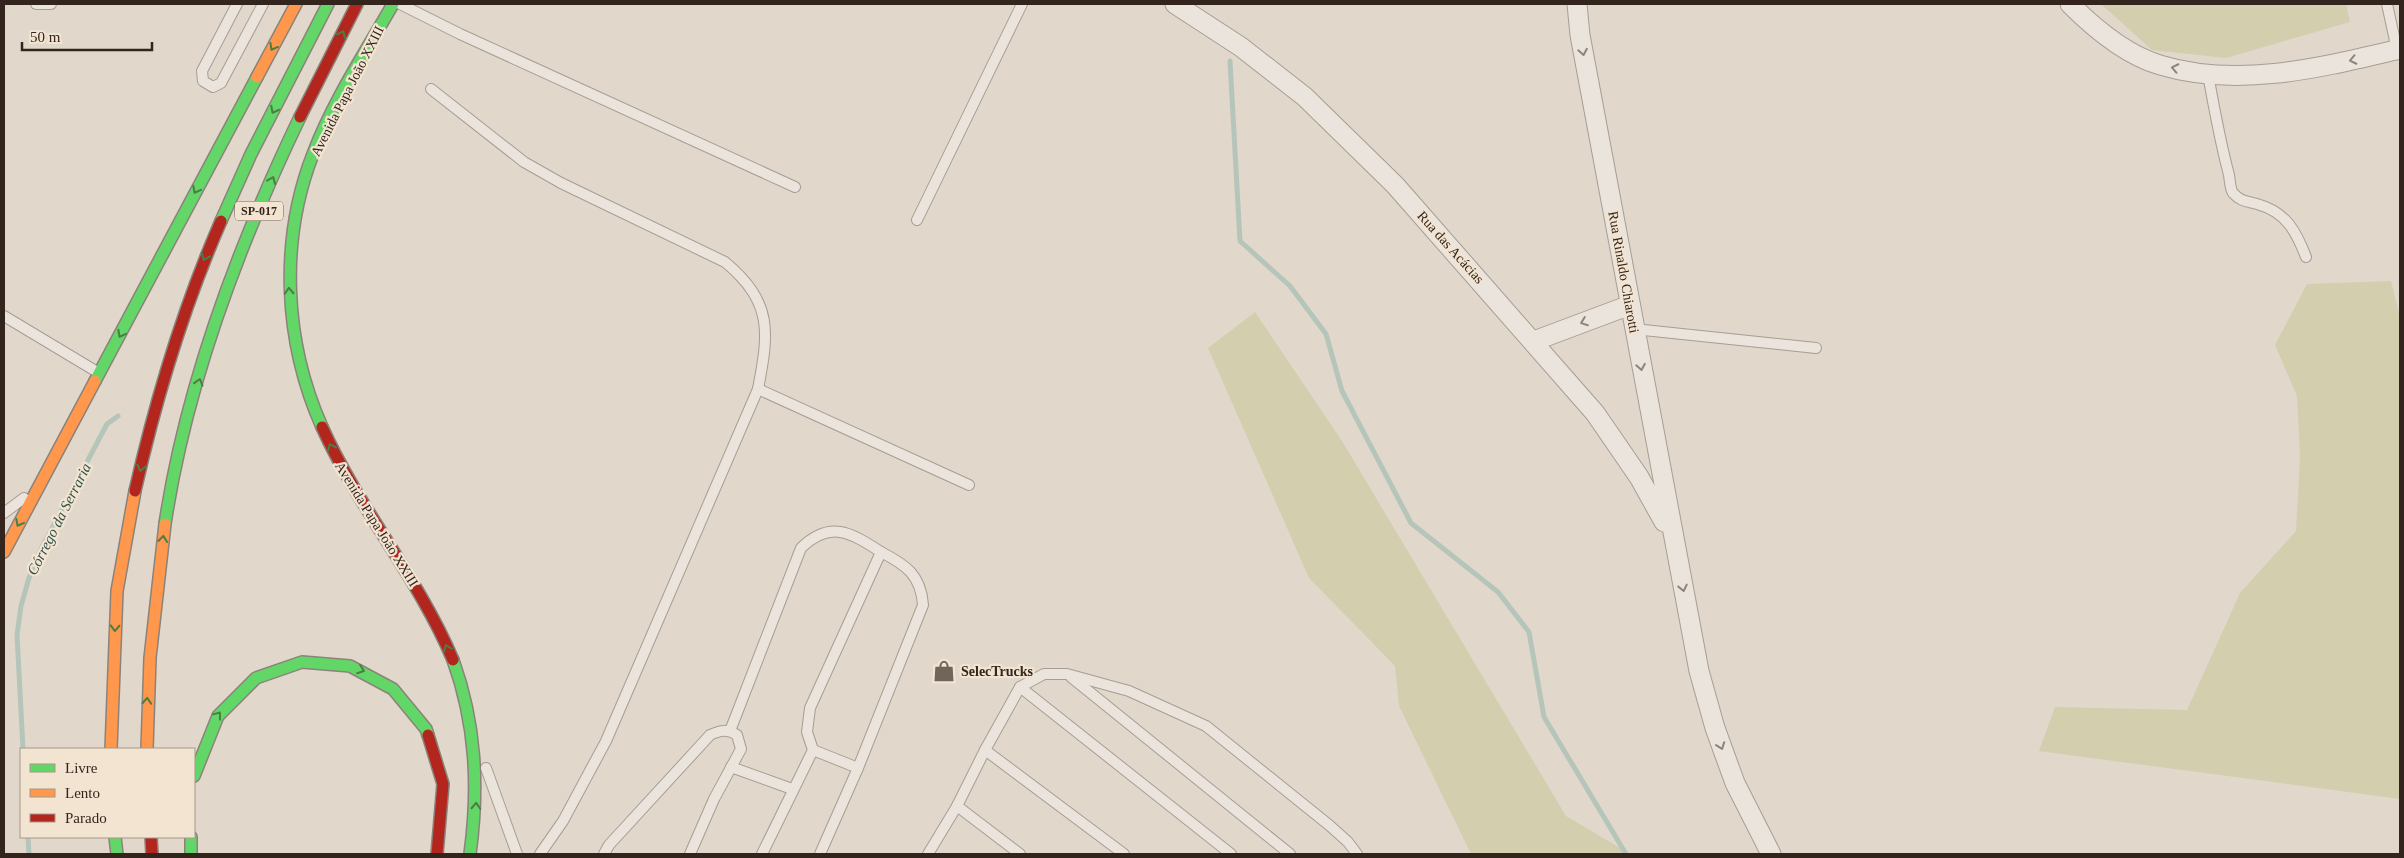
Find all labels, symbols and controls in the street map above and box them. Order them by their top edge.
scale bar [22,20,152,52]
street label: Avenida Papa João XXIII [308,23,387,159]
text: 50 m [30,29,61,45]
one-way arrow [336,30,346,39]
one-way arrow [269,41,279,50]
one-way arrow [1577,48,1588,56]
one-way arrow [2348,54,2357,65]
one-way arrow [2170,64,2179,74]
one-way arrow [270,104,280,113]
one-way arrow [265,176,276,185]
one-way arrow [193,185,203,194]
road number: SP-017 [235,202,283,220]
street label: Rua das Acácias [1414,208,1487,286]
street label: Rua Rinaldo Chiarotti [1605,210,1642,334]
one-way arrow [201,252,212,261]
one-way arrow [284,287,295,295]
one-way arrow [1580,316,1589,326]
one-way arrow [117,329,127,338]
one-way arrow [1636,362,1646,371]
one-way arrow [193,379,203,387]
one-way arrow [327,443,337,452]
street label: Avenida Papa João XXIII [332,459,421,590]
water label: Córrego da Serraria [24,460,94,578]
one-way arrow [136,464,147,472]
one-way arrow [15,518,25,527]
one-way arrow [157,535,168,543]
one-way arrow [1678,584,1688,593]
one-way arrow [110,624,121,632]
one-way arrow [443,644,453,653]
shop icon: SelecTrucks [931,658,957,684]
one-way arrow [356,664,365,674]
place label: SelecTrucks [961,664,1034,679]
one-way arrow [142,696,153,704]
one-way arrow [212,711,221,721]
one-way arrow [1715,741,1725,750]
legend [20,748,195,838]
text: Livre [65,760,98,776]
text: Lento [65,785,100,801]
one-way arrow [470,802,481,810]
text: Parado [65,810,107,826]

